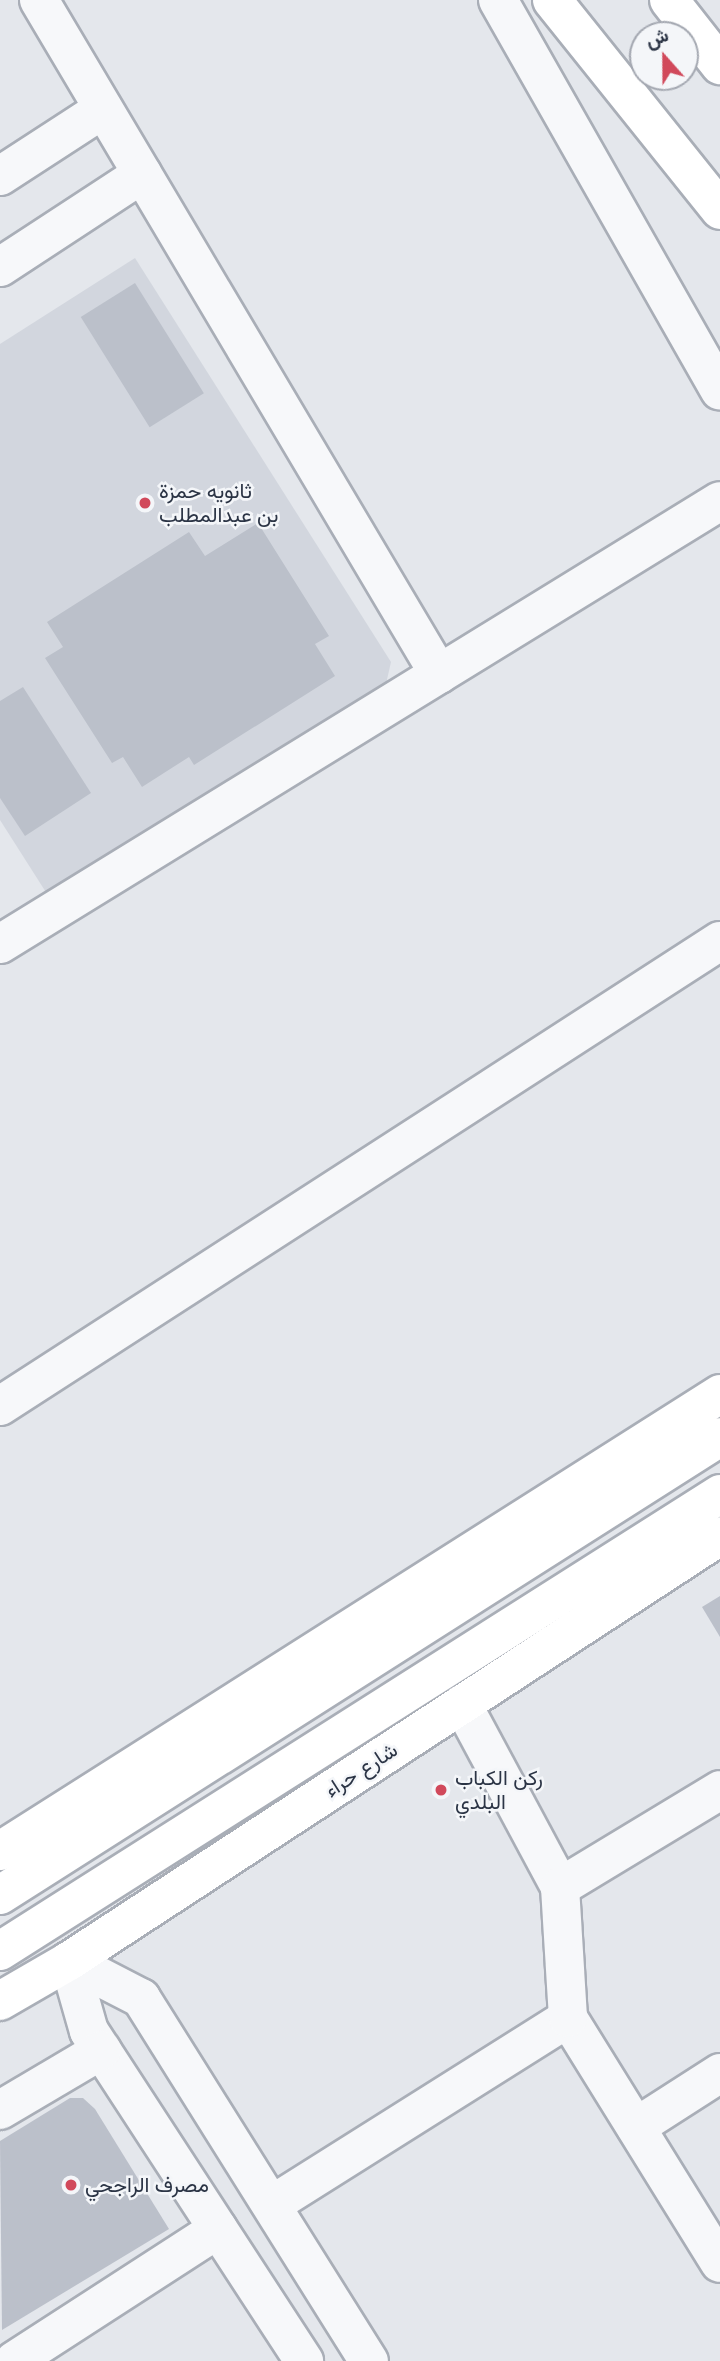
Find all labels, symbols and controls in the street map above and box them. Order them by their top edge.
north arrow [629,21,699,91]
text: ش [642,22,672,54]
place label: ثانويه حمزة بن عبدالمطلب [159,478,278,528]
marker: ثانويه حمزة بن عبدالمطلب [137,495,153,511]
street label: شارع حراء [320,1737,402,1803]
place label: ركن الكباب البلدي [455,1765,543,1815]
marker: ركن الكباب البلدي [433,1782,449,1798]
place label: مصرف الراجحي [85,2172,209,2198]
marker: مصرف الراجحي [63,2177,79,2193]

